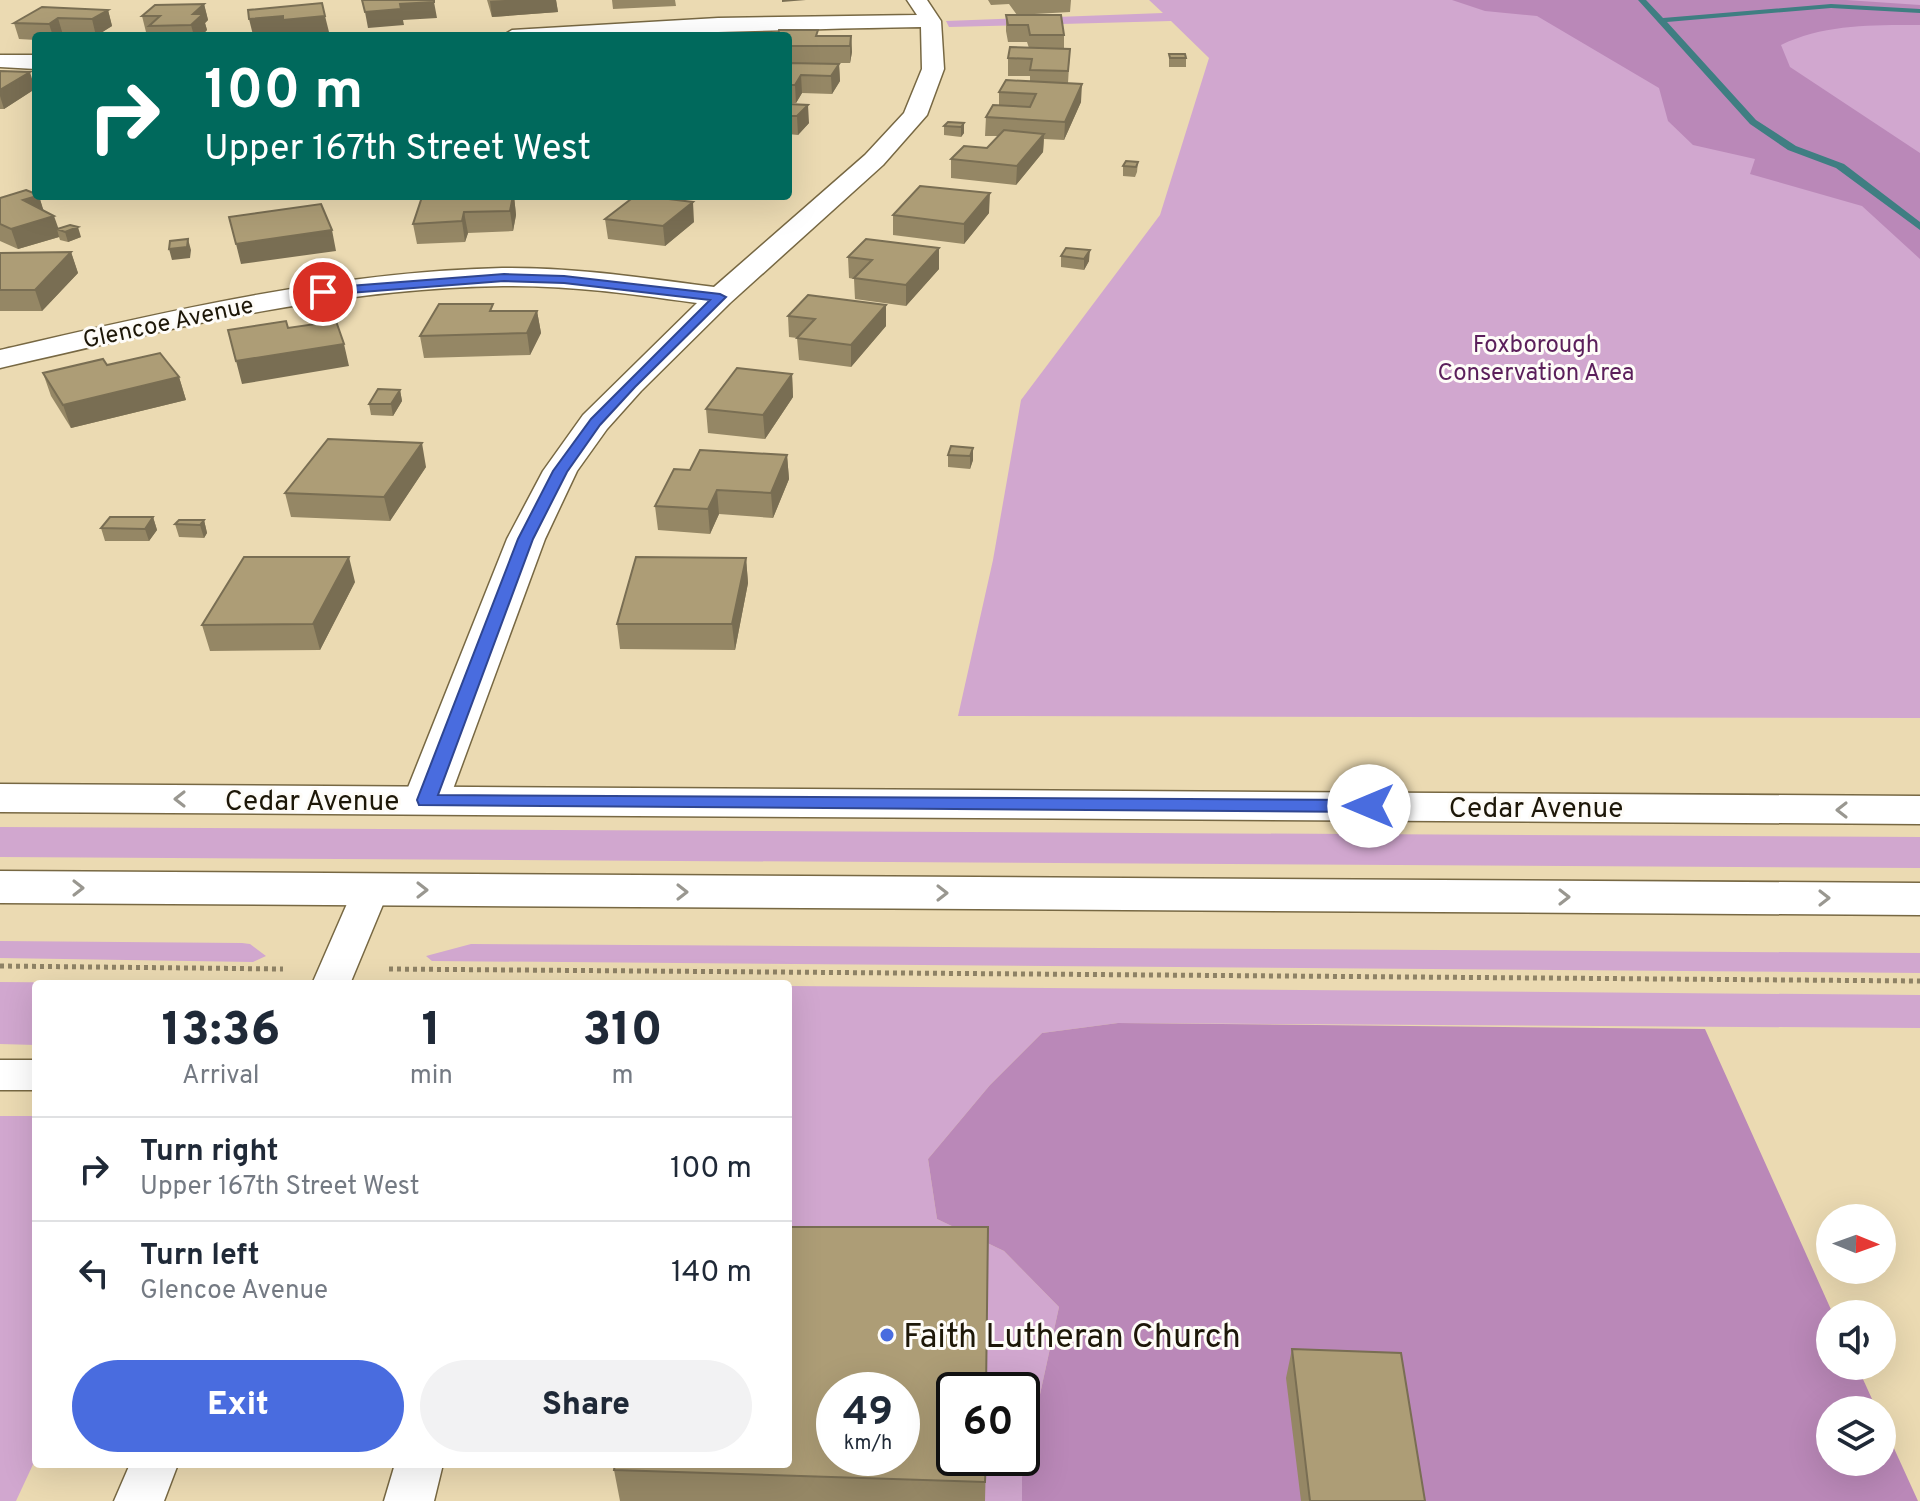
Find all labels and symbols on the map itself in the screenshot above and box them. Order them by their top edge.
pin [289,258,357,326]
street label: Glencoe Avenue [80,291,256,357]
park label: Foxborough Conservation Area [1438,331,1634,389]
position arrow [1327,764,1411,848]
street label: Cedar Avenue [225,785,399,821]
one-way arrow [173,790,186,808]
street label: Cedar Avenue [1449,792,1623,828]
one-way arrow [1835,801,1848,819]
one-way arrow [72,879,85,897]
one-way arrow [416,881,429,899]
one-way arrow [676,883,689,900]
one-way arrow [936,884,949,902]
one-way arrow [1558,888,1571,906]
one-way arrow [1818,889,1831,907]
north arrow [1816,1204,1896,1284]
place label: Faith Lutheran Church [903,1317,1241,1360]
marker: Faith Lutheran Church [878,1326,896,1344]
speed limit sign: 60 [936,1372,1040,1476]

